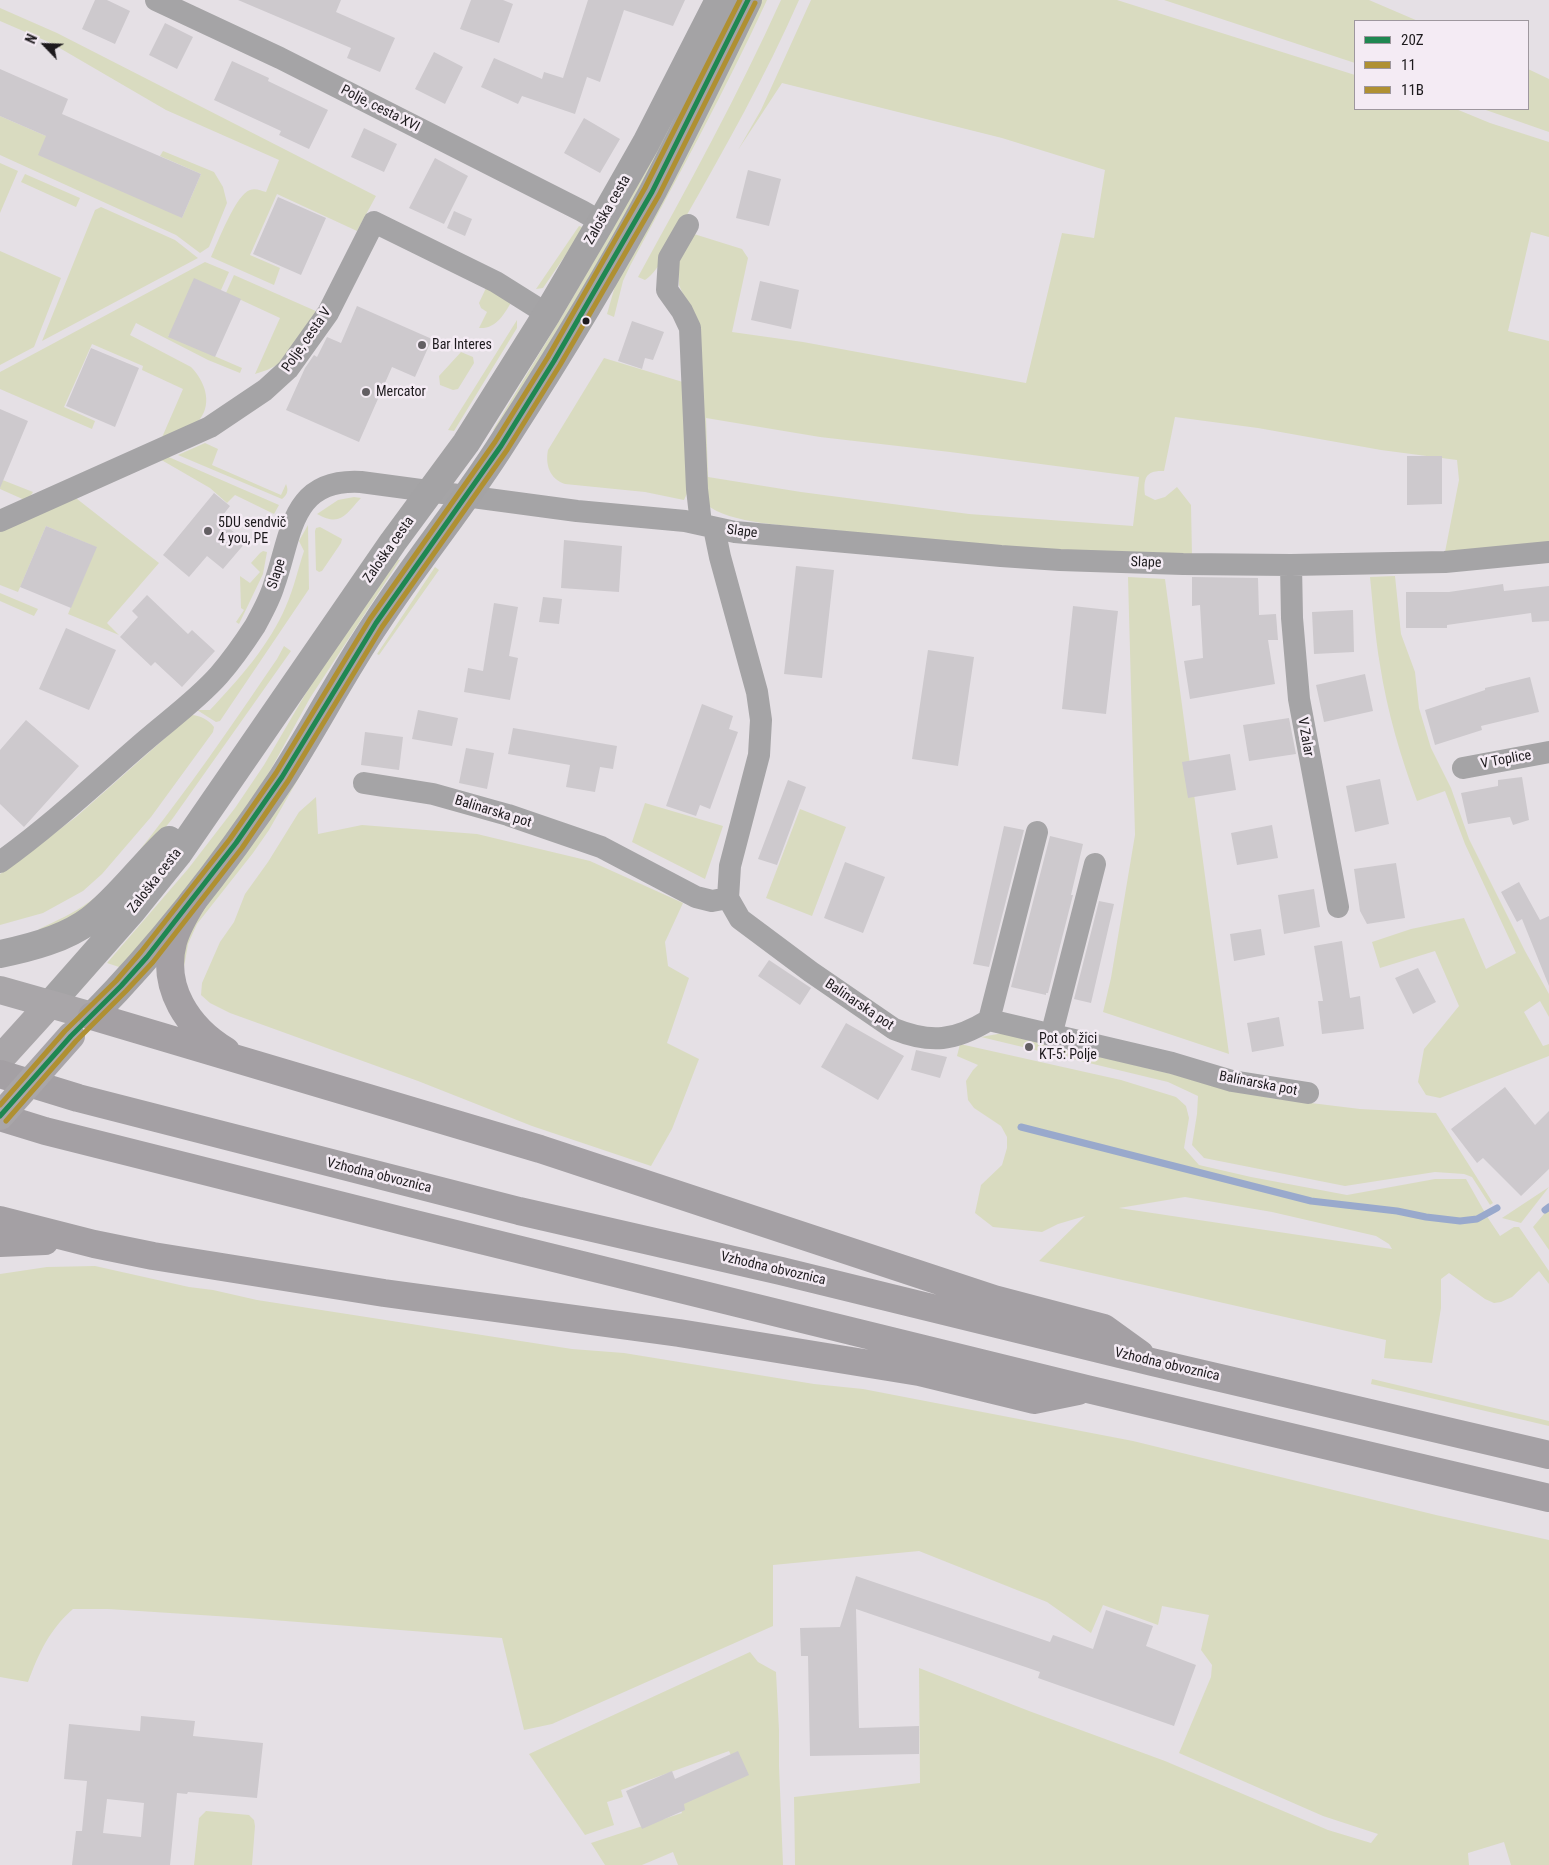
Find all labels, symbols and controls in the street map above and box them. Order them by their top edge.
north arrow [20,20,70,70]
legend [1354,20,1529,110]
text: 20Z [1401,31,1424,49]
text: N [22,32,40,46]
text: 11 [1401,56,1416,74]
text: 11B [1401,81,1424,99]
street label: Polje, cesta XVI [338,82,422,136]
street label: Zaloška cesta [581,172,635,248]
street label: Polje, cesta V [279,305,335,375]
unlabelled marker [581,316,591,326]
place label: Bar Interes [432,337,492,353]
marker: Bar Interes [416,339,428,351]
place label: Mercator [376,384,426,400]
marker: Mercator [360,386,372,398]
street label: Zaloška cesta [360,514,418,586]
place label: 5DU sendvič 4 you, PE [218,515,286,548]
street label: Slape [726,522,758,542]
marker: 5DU sendvič 4 you, PE [202,525,214,537]
street label: Slape [1130,554,1162,572]
street label: Slape [264,557,290,591]
street label: V Zalar [1293,716,1317,758]
street label: V Toplice [1479,747,1533,773]
street label: Balinarska pot [453,792,533,832]
street label: Zaloška cesta [125,845,185,917]
street label: Balinarska pot [821,976,897,1034]
place label: Pot ob žici KT-5: Polje [1039,1031,1097,1064]
marker: Pot ob žici KT-5: Polje [1023,1041,1035,1053]
street label: Balinarska pot [1218,1068,1298,1100]
street label: Vzhodna obvoznica [325,1155,433,1197]
street label: Vzhodna obvoznica [719,1249,827,1289]
street label: Vzhodna obvoznica [1113,1345,1221,1385]

